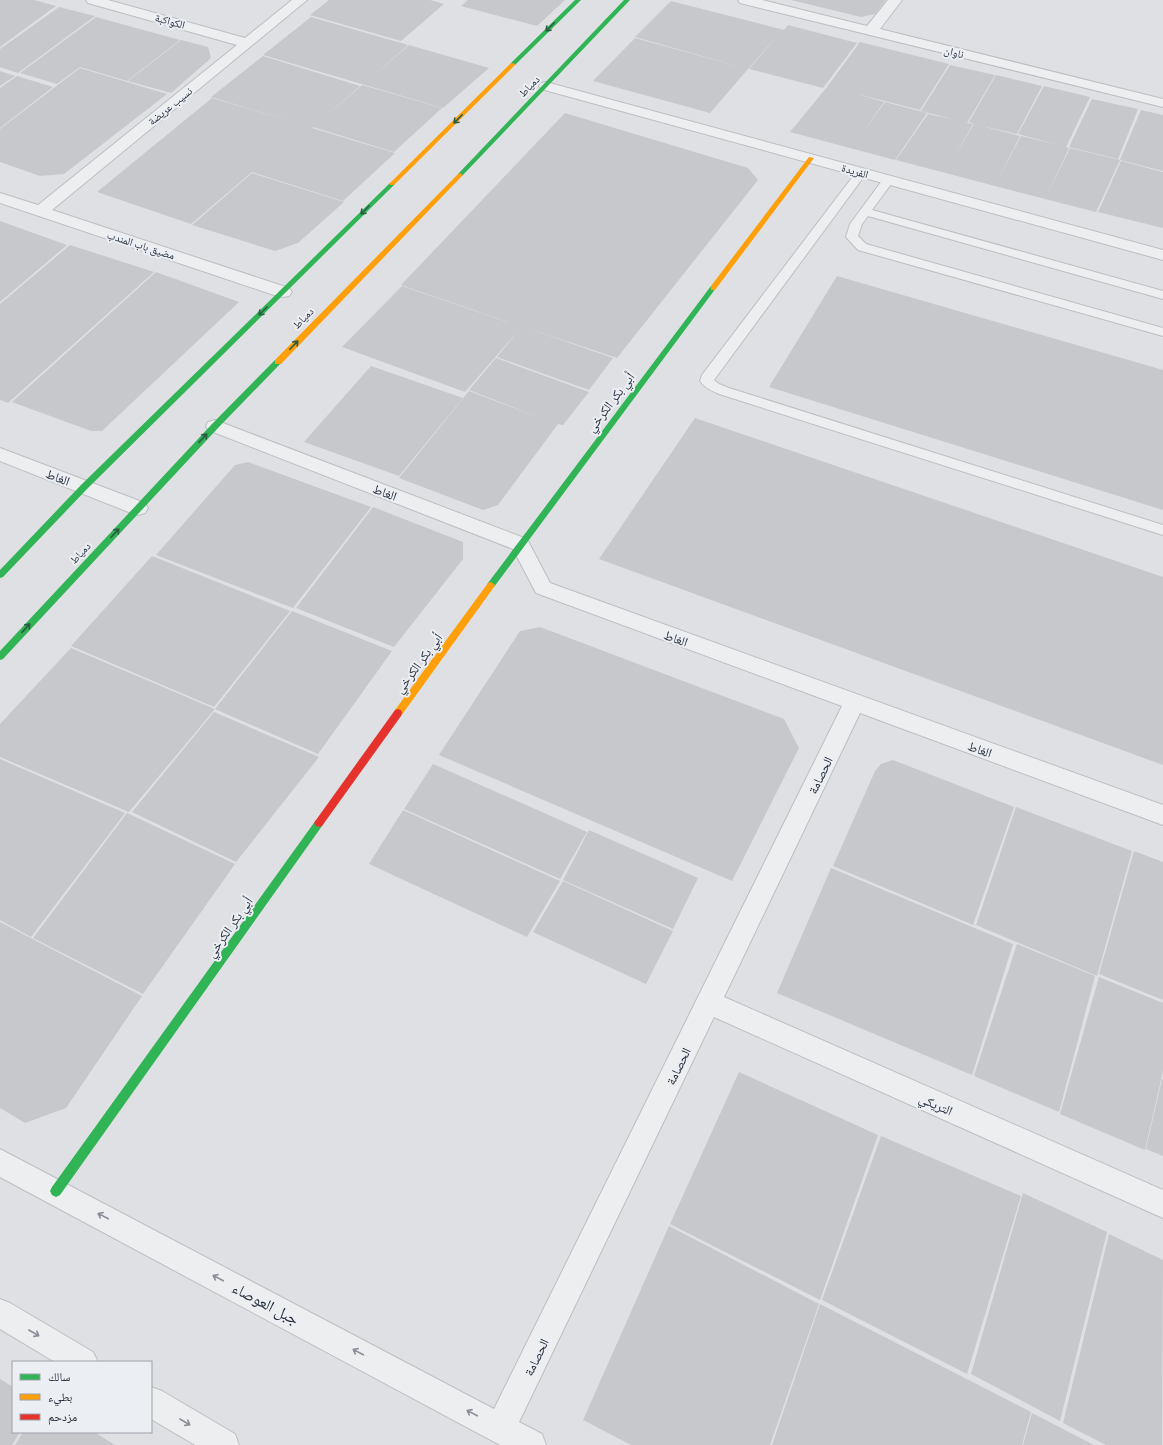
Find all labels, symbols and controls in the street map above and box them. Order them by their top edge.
street label: الكواكبة [154,10,187,31]
one-way arrow [545,22,555,32]
street label: ناوان [943,43,965,61]
street label: دمياط [515,72,542,99]
street label: نسيب عريضة [145,84,195,128]
one-way arrow [453,114,463,124]
street label: الفريدة [840,161,870,181]
one-way arrow [360,205,370,215]
street label: مضيق باب المندب [105,227,177,263]
street label: دمياط [289,304,316,331]
one-way arrow [258,306,268,316]
one-way arrow [289,340,299,350]
street label: أبي بكر الكرخي [582,369,640,437]
one-way arrow [199,433,208,443]
street label: الغاط [44,465,72,489]
street label: الغاط [371,480,399,504]
one-way arrow [110,528,120,538]
street label: دمياط [66,539,93,566]
one-way arrow [22,623,31,634]
street label: الغاط [662,626,690,650]
street label: أبي بكر الكرخي [391,630,448,698]
street label: الغاط [966,737,994,761]
street label: الحصامة [804,754,836,796]
street label: أبي بكر الكرخي [202,894,258,962]
street label: الحصامة [662,1045,694,1087]
street label: التريكي [915,1090,955,1121]
one-way arrow [98,1212,110,1220]
one-way arrow [212,1273,224,1281]
street label: جبل العوصاء [229,1277,303,1330]
one-way arrow [28,1329,40,1337]
street label: الحصامة [520,1336,552,1378]
one-way arrow [352,1348,364,1355]
legend [12,1361,152,1433]
text: سالك [48,1369,70,1383]
text: بطيء [48,1389,72,1407]
text: مزدحم [48,1409,77,1425]
one-way arrow [467,1409,479,1416]
one-way arrow [179,1418,191,1426]

